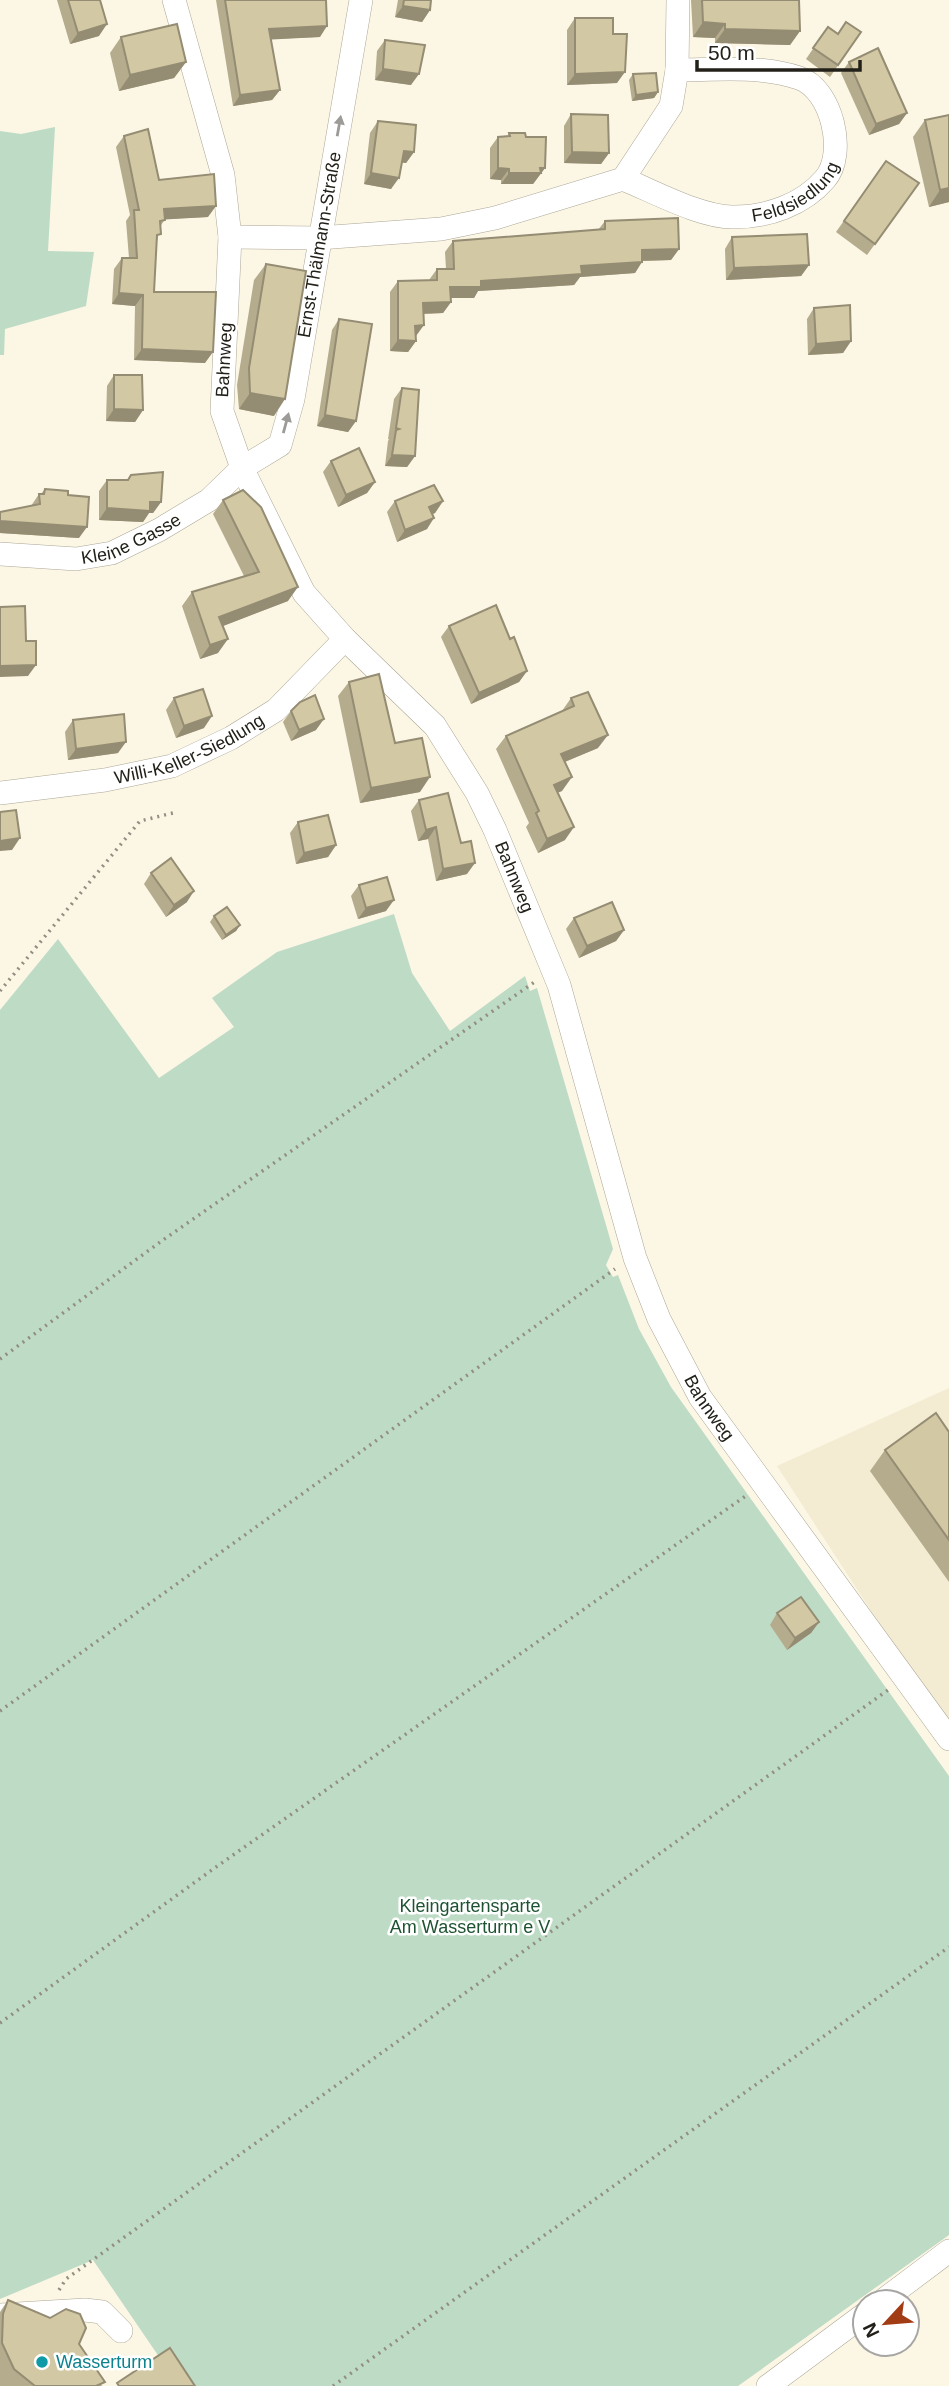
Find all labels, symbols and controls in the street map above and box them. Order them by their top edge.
scale bar [697,28,860,72]
text: 50 m [708,41,755,64]
one-way arrow [333,115,344,137]
street label: Ernst-Thälmann-Straße [294,150,345,339]
street label: Feldsiedlung [750,159,843,226]
street label: Bahnweg [212,322,236,398]
one-way arrow [282,412,292,433]
street label: Kleine Gasse [80,509,184,568]
street label: Willi-Keller-Siedlung [112,710,268,788]
street label: Bahnweg [491,838,538,915]
street label: Bahnweg [680,1371,738,1445]
park label: Kleingartensparte Am Wasserturm e V [390,1896,550,1937]
north arrow [851,2288,921,2358]
text: N [859,2319,884,2341]
place label: Wasserturm [56,2352,152,2372]
marker: Wasserturm [34,2354,50,2370]

